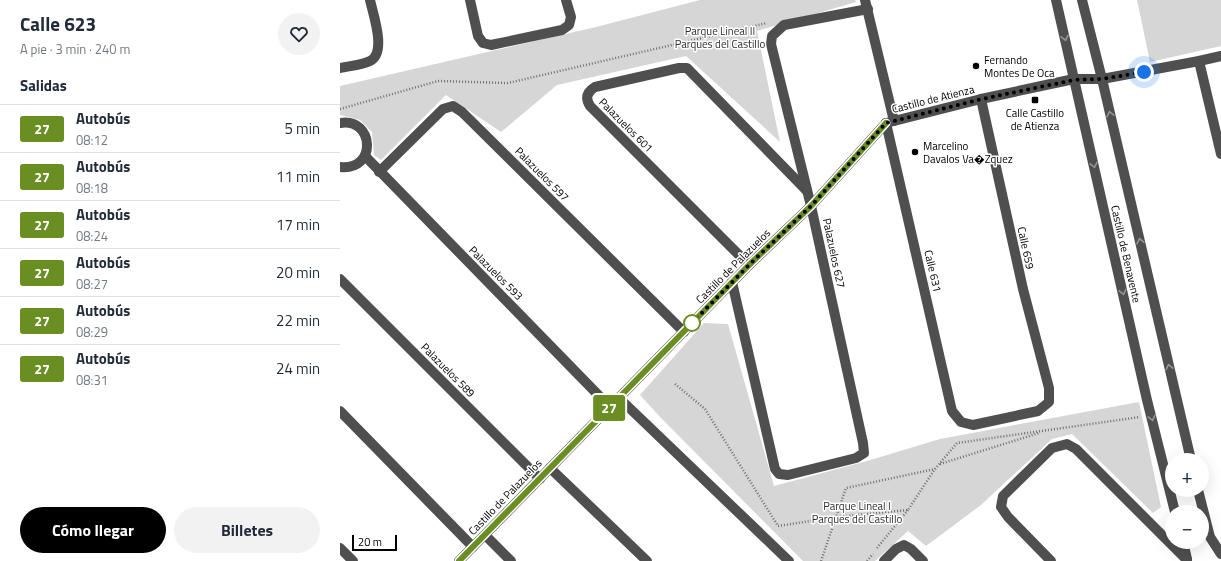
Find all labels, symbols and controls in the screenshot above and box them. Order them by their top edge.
text: Calle 623 [20,9,96,38]
button: heart [278,13,320,55]
park label: Parque Lineal II Parques del Castillo [675,23,765,52]
one-way arrow [1060,35,1068,41]
text: A pie · 3 min · 240 m [20,39,130,59]
place label: Fernando Montes De Oca [984,52,1055,81]
marker: Fernando Montes De Oca [971,61,981,71]
your location [1134,62,1154,82]
text: Salidas [20,74,67,97]
street label: Castillo de Atienza [890,81,976,117]
street label: Palazuelos 601 [595,94,657,156]
marker: Calle Castillo de Atienza [1030,95,1040,105]
place label: Calle Castillo de Atienza [1006,105,1064,134]
text: Autobús [76,107,130,130]
one-way arrow [1107,111,1115,118]
text: 5 min [284,117,320,140]
text: 27 [34,118,50,139]
text: 08:12 [76,130,108,150]
place label: Marcelino Davalos Va�Zquez [923,138,1013,167]
street label: Palazuelos 597 [511,143,573,205]
marker: Marcelino Davalos Va�Zquez [910,147,920,157]
text: Autobús [76,155,130,178]
one-way arrow [1089,162,1097,168]
text: 11 min [276,165,320,188]
text: 27 [34,166,50,187]
text: 08:18 [76,178,108,198]
text: Autobús [76,203,130,226]
street label: Castillo de Benavente [1107,204,1145,305]
text: 17 min [276,213,320,236]
text: 27 [34,214,50,235]
street label: Palazuelos 627 [819,217,849,289]
street label: Castillo de Palazuelos [692,225,774,307]
street label: Calle 659 [1014,225,1038,271]
text: 08:24 [76,226,108,246]
one-way arrow [1136,238,1144,244]
street label: Palazuelos 593 [465,242,527,304]
street label: Calle 631 [920,248,946,294]
text: Autobús [76,251,130,274]
text: 20 min [276,261,320,284]
text: 27 [34,262,50,283]
text: 08:27 [76,274,108,294]
one-way arrow [1118,288,1126,295]
text: Autobús [76,299,130,322]
text: 22 min [276,309,320,332]
text: 27 [34,310,50,331]
unlabelled marker [683,314,701,332]
text: 08:29 [76,322,108,342]
street label: Palazuelos 589 [417,339,479,401]
text: Autobús [76,347,130,370]
text: 24 min [276,357,320,380]
text: 27 [34,358,50,379]
one-way arrow [1166,364,1174,371]
text: 08:31 [76,370,108,390]
line badge: 27 [591,395,627,421]
text: 27 [601,397,617,418]
one-way arrow [1147,414,1156,421]
map controls [1165,453,1209,549]
button: + [1165,453,1209,497]
street label: Castillo de Palazuelos [465,456,545,538]
park label: Parque Lineal I Parques del Castillo [812,498,902,527]
button: − [1165,505,1209,549]
button: Cómo llegar [20,507,166,553]
button: Billetes [174,507,320,553]
scale bar [352,533,397,552]
text: 20 m [358,534,382,550]

